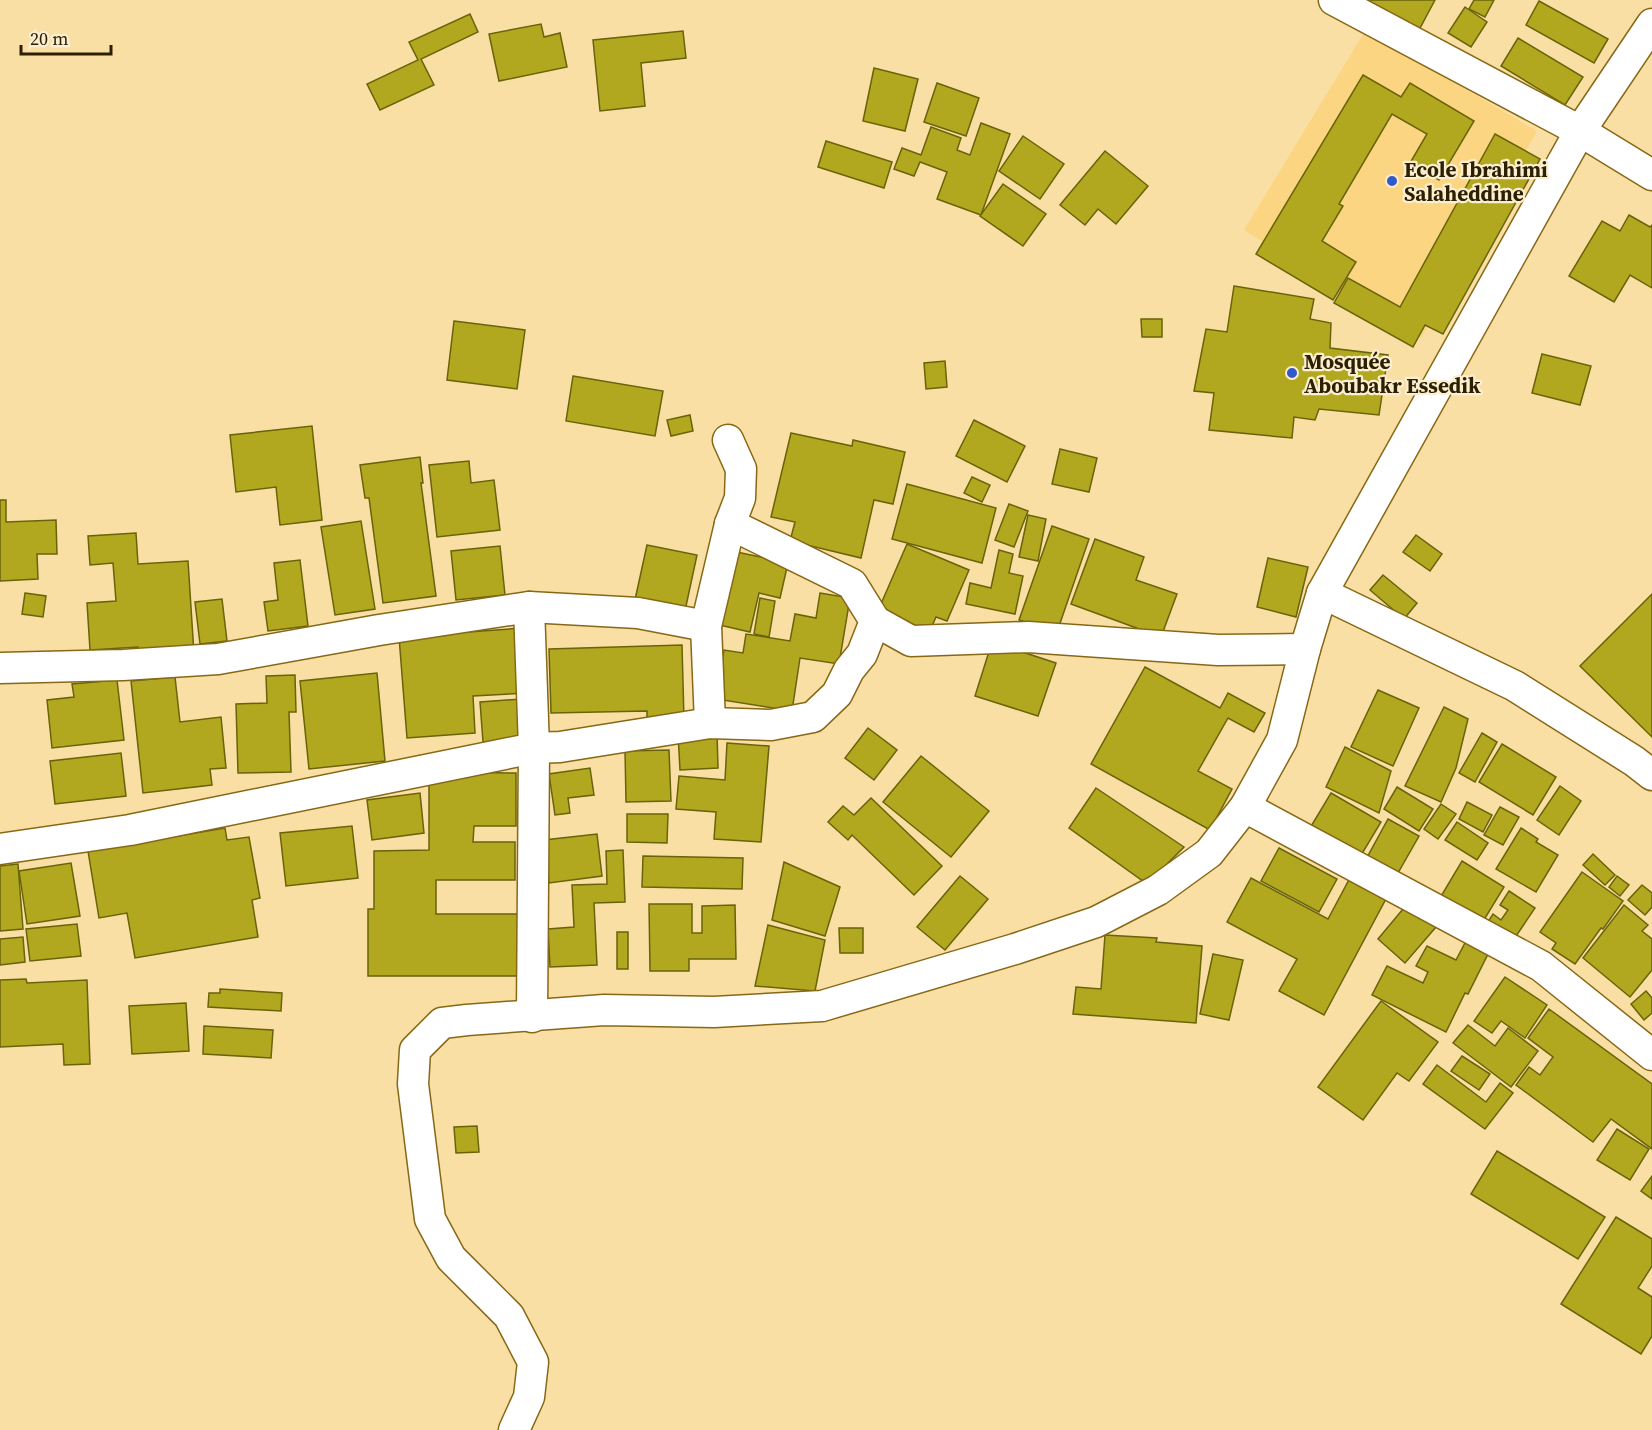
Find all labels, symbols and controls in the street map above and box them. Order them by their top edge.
scale bar [21,18,111,56]
text: 20 m [30,26,68,51]
place label: Ecole Ibrahimi Salaheddine [1404,155,1548,208]
marker: Ecole Ibrahimi Salaheddine [1385,174,1399,188]
place label: Mosquée Aboubakr Essedik [1304,347,1481,400]
marker: Mosquée Aboubakr Essedik [1285,366,1299,380]

